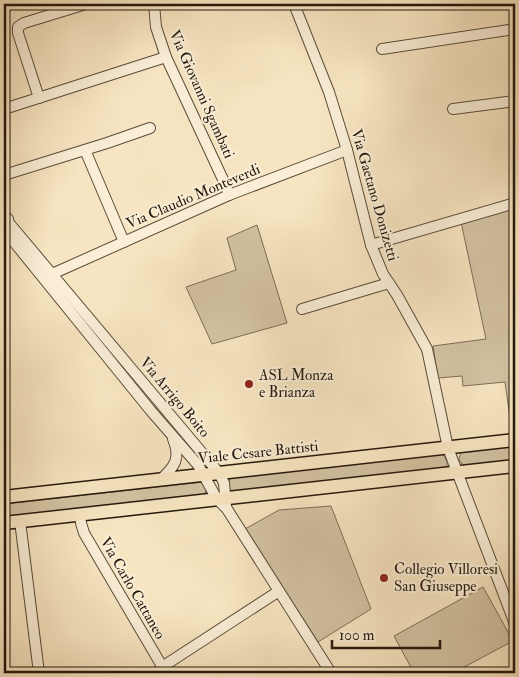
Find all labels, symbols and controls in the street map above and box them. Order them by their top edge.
street label: Via Giovanni Sgambati [165,27,238,161]
street label: Via Gaetano Donizetti [347,127,402,263]
street label: Via Claudio Monteverdi [123,160,263,233]
street label: Via Arrigo Boito [135,353,214,441]
place label: ASL Monza e Brianza [258,366,334,402]
marker: ASL Monza e Brianza [243,378,255,390]
street label: Viale Cesare Battisti [197,437,319,468]
street label: Via Carlo Cattaneo [96,534,170,643]
place label: Collegio Villoresi San Giuseppe [394,560,498,597]
marker: Collegio Villoresi San Giuseppe [378,572,390,584]
scale bar [332,617,439,649]
text: 100 m [339,626,375,645]

